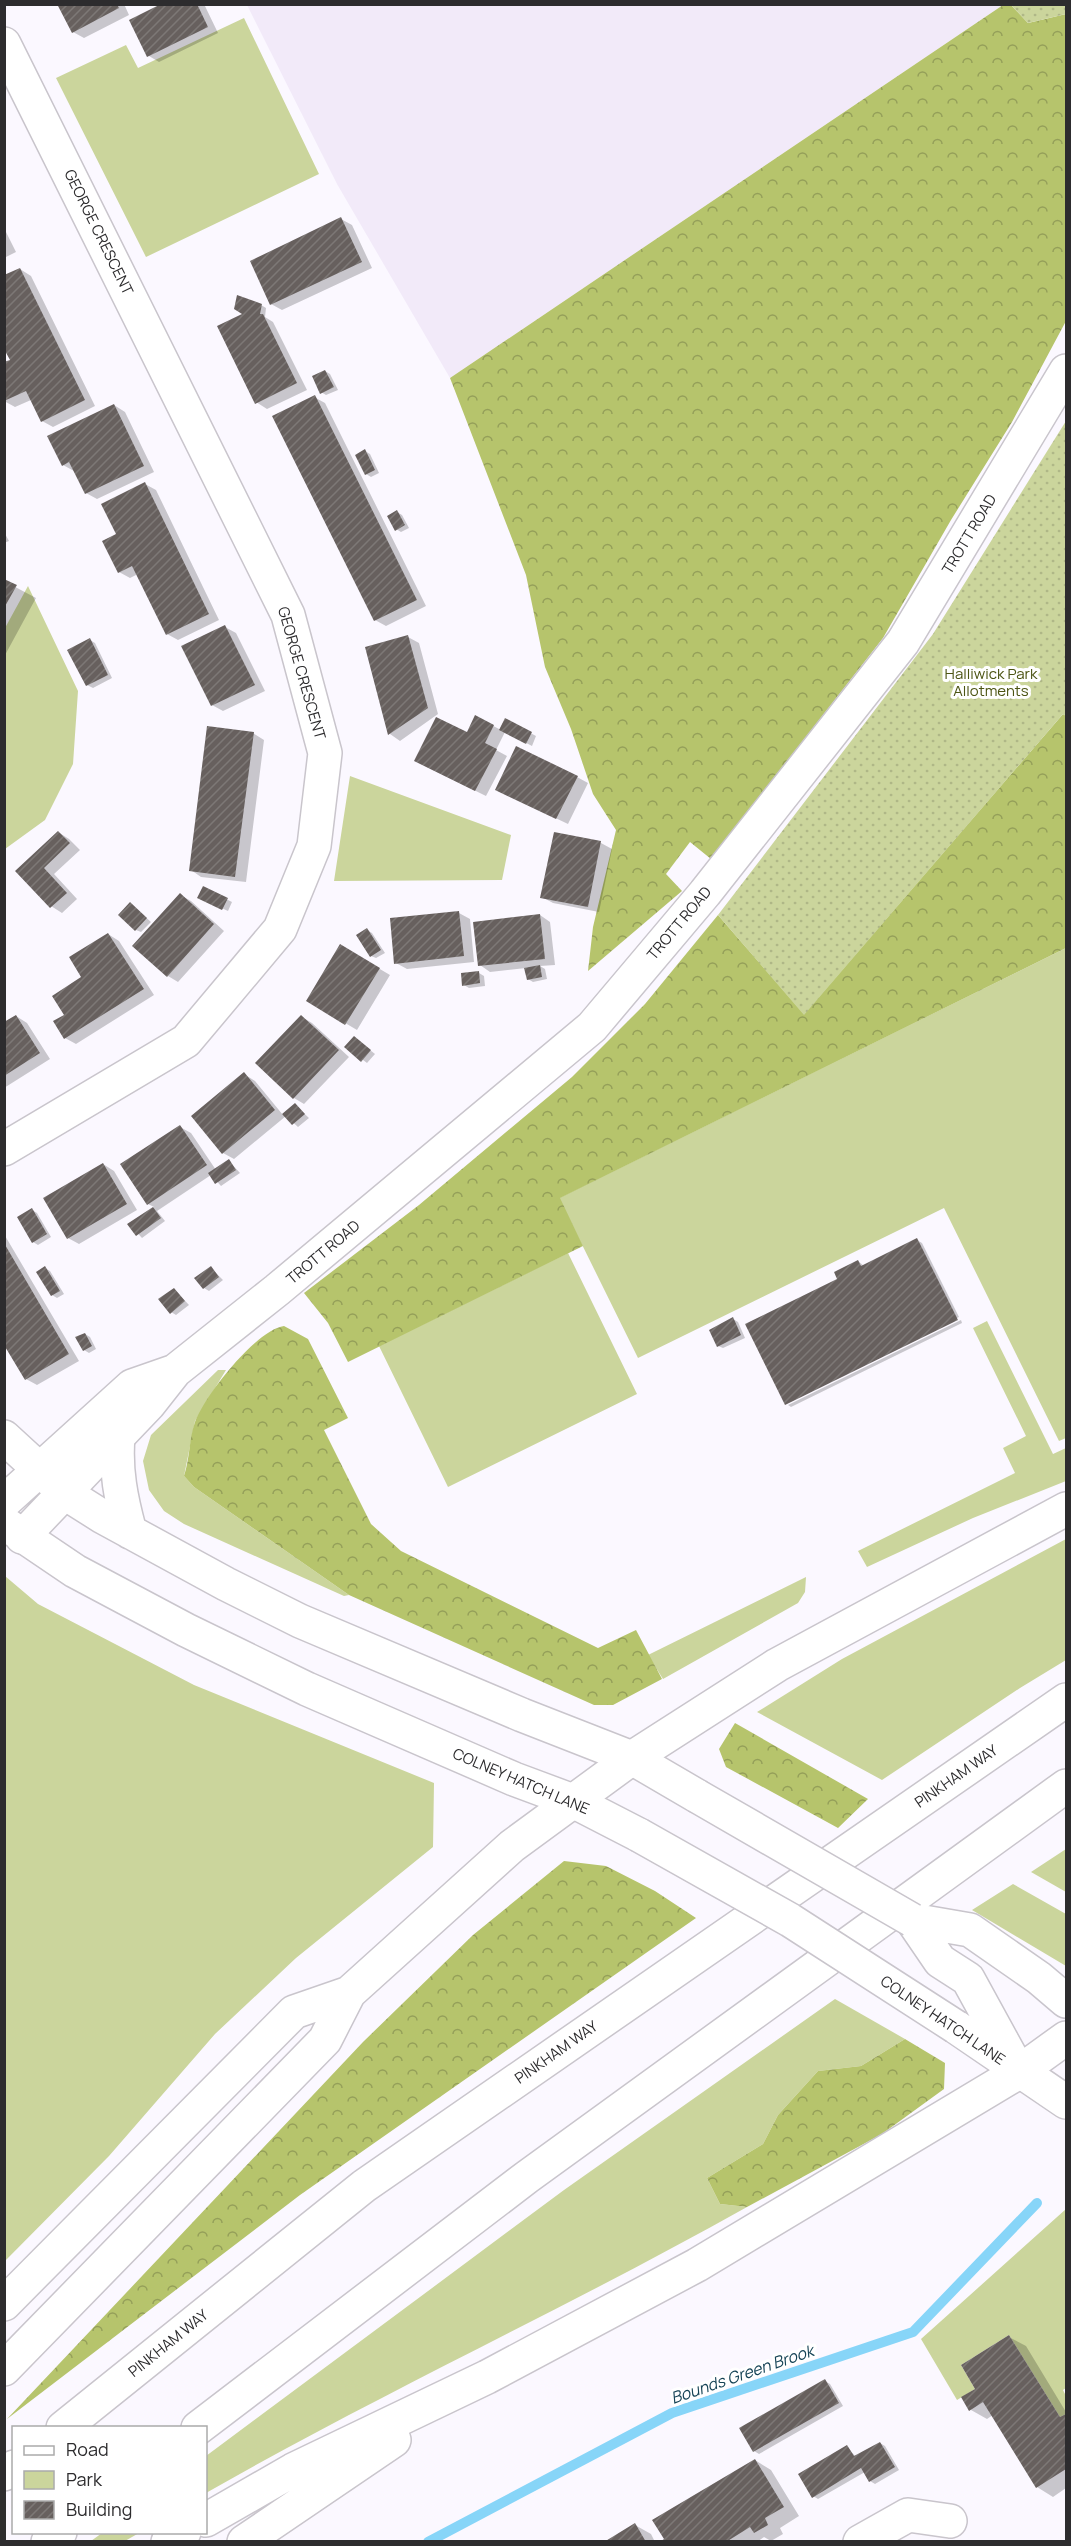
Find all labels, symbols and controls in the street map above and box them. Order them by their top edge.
street label: GEORGE CRESCENT [59,166,139,298]
street label: TROTT ROAD [937,490,1001,578]
street label: GEORGE CRESCENT [273,604,331,742]
park label: Halliwick Park Allotments [945,663,1038,701]
street label: TROTT ROAD [642,882,716,964]
street label: TROTT ROAD [282,1215,364,1289]
street label: PINKHAM WAY [910,1739,1002,1812]
street label: COLNEY HATCH LANE [449,1743,593,1819]
street label: COLNEY HATCH LANE [876,1970,1010,2070]
street label: PINKHAM WAY [510,2015,602,2088]
street label: PINKHAM WAY [124,2304,213,2382]
water label: Bounds Green Brook [668,2339,818,2409]
legend [12,2426,207,2534]
text: Road [66,2437,109,2461]
text: Park [66,2467,103,2491]
text: Building [66,2497,132,2521]

